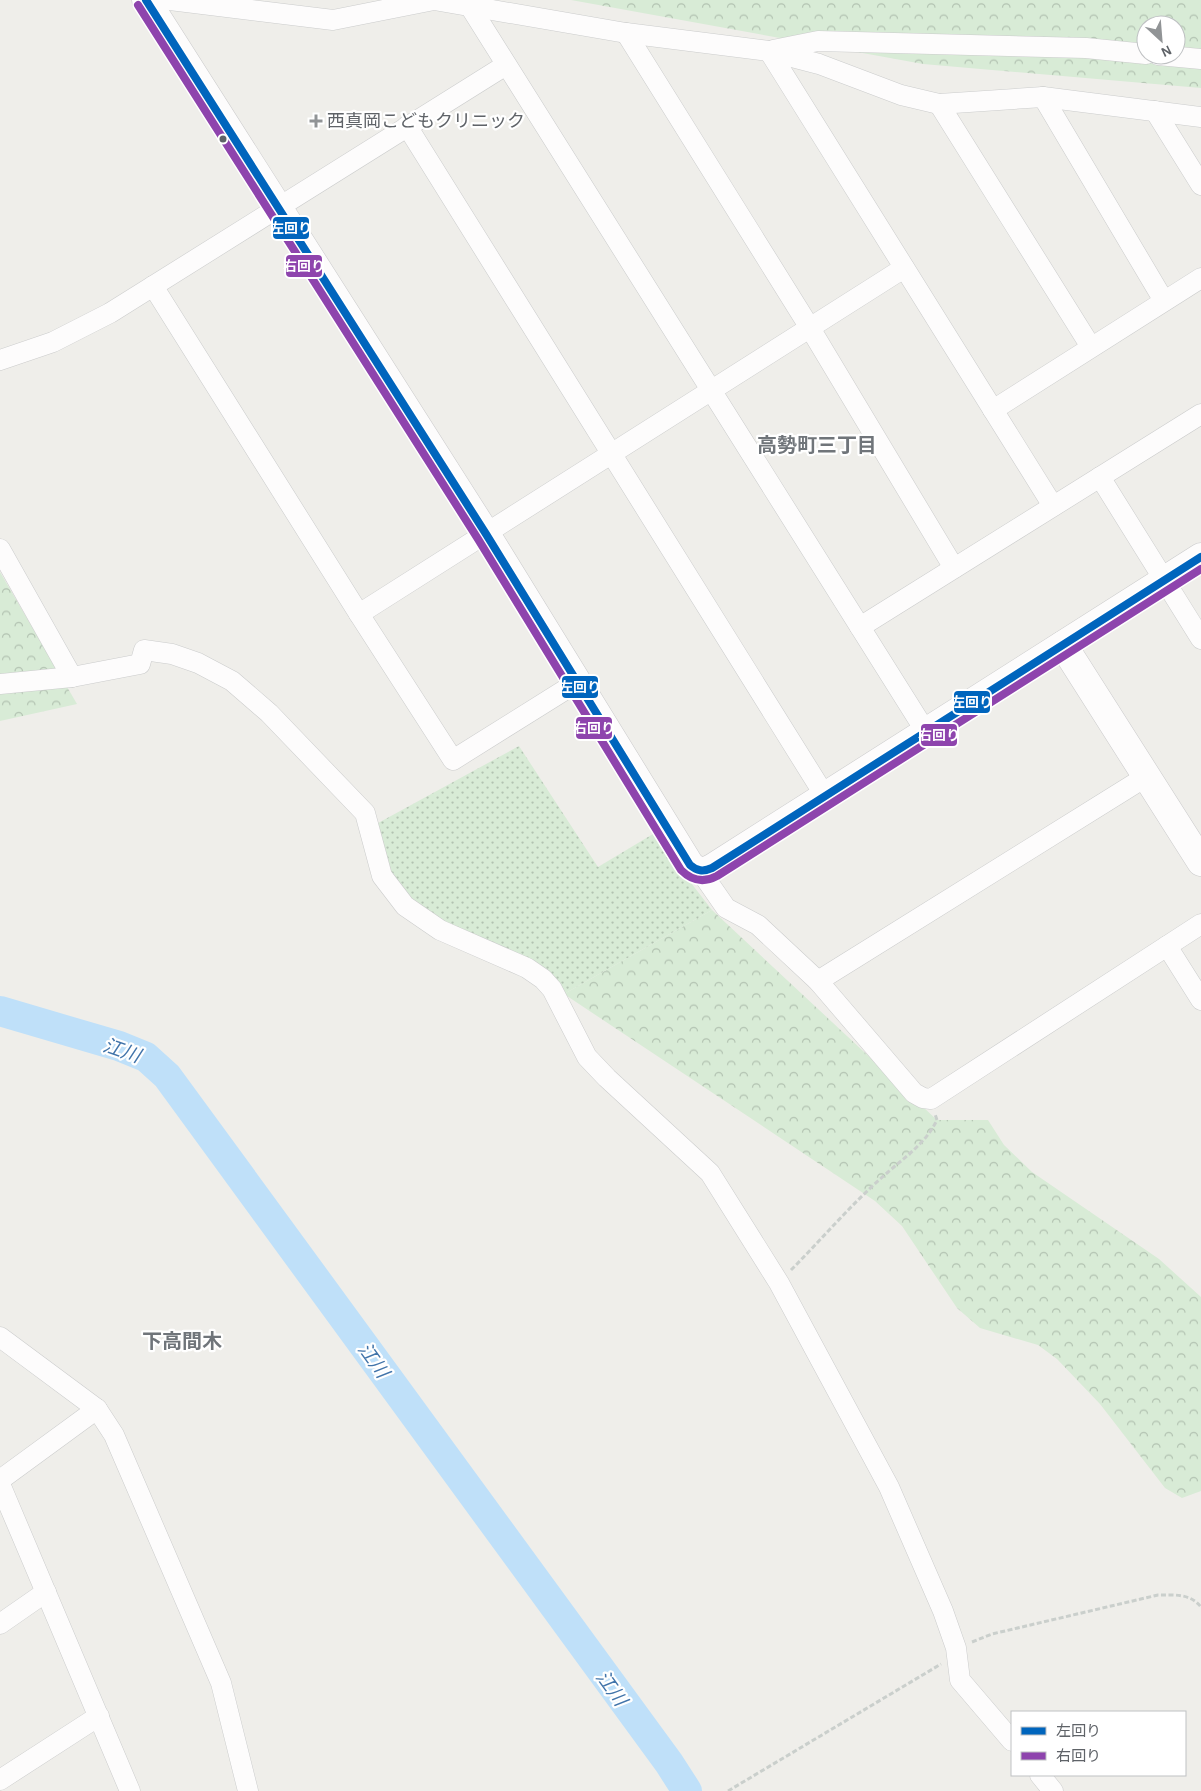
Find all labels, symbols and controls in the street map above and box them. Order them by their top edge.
north arrow [1136,15,1186,65]
text: N [1159,42,1174,59]
place label: 西真岡こどもクリニック [327,112,525,131]
marker: 西真岡こどもクリニック [309,114,323,128]
unlabelled marker [218,134,228,144]
line badge: 左回り [272,216,310,240]
text: 左回り [270,221,312,236]
line badge: 右回り [285,254,323,278]
text: 右回り [283,259,325,274]
district label: 高勢町三丁目 [757,435,877,456]
line badge: 左回り [561,675,599,699]
text: 左回り [559,680,601,695]
line badge: 左回り [953,690,991,714]
text: 左回り [951,695,993,710]
line badge: 右回り [575,716,613,740]
text: 右回り [573,721,615,736]
line badge: 右回り [920,723,958,747]
text: 右回り [918,728,960,743]
water label: 江川 [100,1035,145,1067]
district label: 下高間木 [142,1331,222,1352]
water label: 江川 [354,1339,394,1383]
water label: 江川 [592,1667,632,1711]
legend [1011,1711,1186,1776]
text: 左回り [1056,1723,1101,1739]
text: 右回り [1056,1748,1101,1764]

